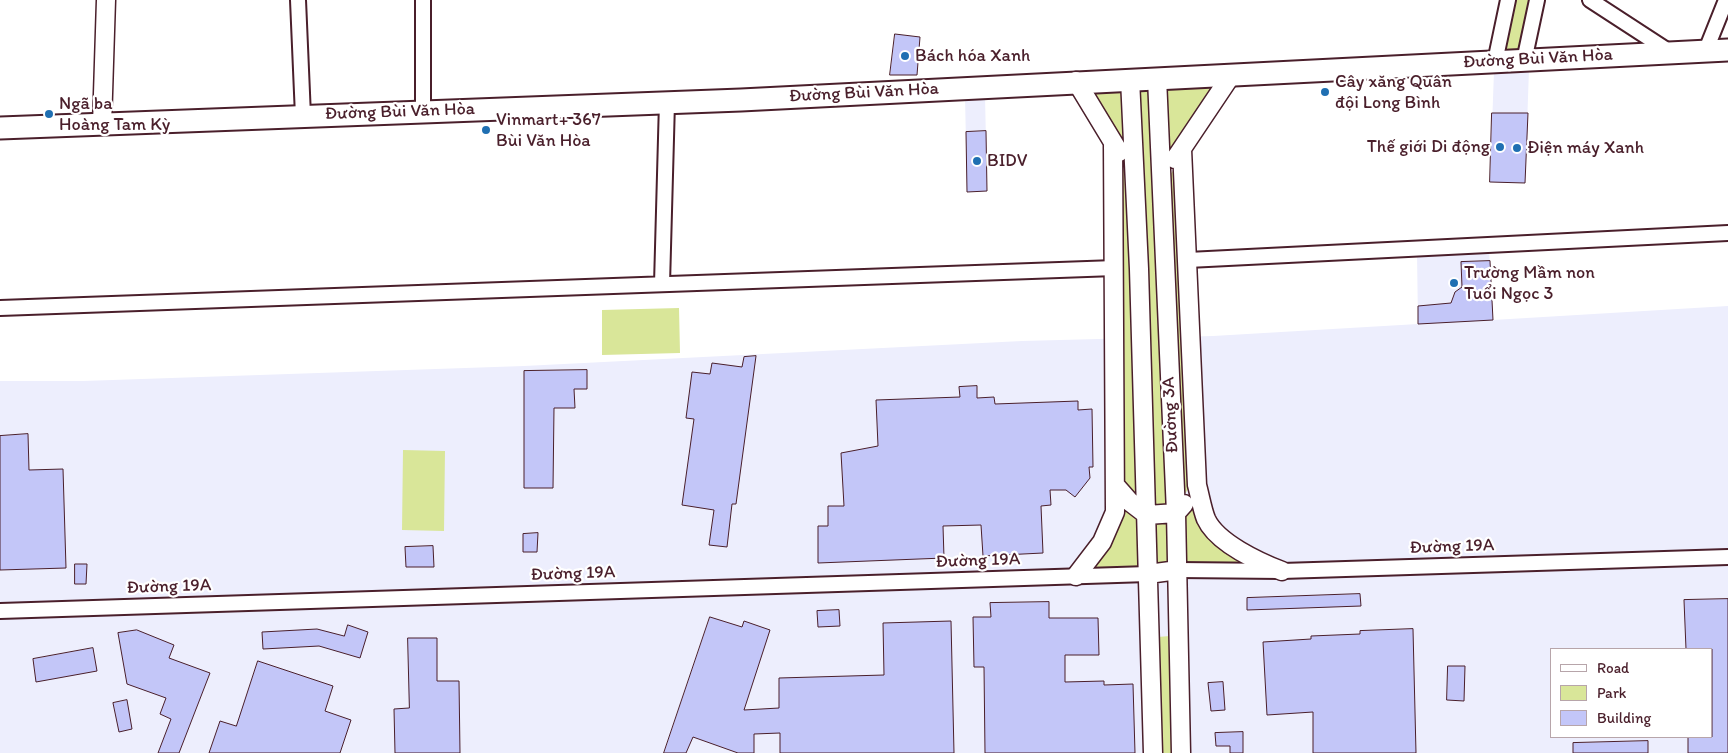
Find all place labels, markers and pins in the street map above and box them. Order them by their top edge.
place label: Bách hóa Xanh [915,45,1030,67]
marker: Bách hóa Xanh [899,50,911,62]
place label: Cây xăng Quân đội Long Bình [1335,71,1452,114]
marker: Cây xăng Quân đội Long Bình [1319,86,1331,98]
place label: Ngã ba Hoàng Tam Kỳ [59,93,170,136]
marker: Ngã ba Hoàng Tam Kỳ [43,108,55,120]
place label: Vinmart+ 367 Bùi Văn Hòa [496,109,601,152]
marker: Vinmart+ 367 Bùi Văn Hòa [480,124,492,136]
place label: Thế giới Di động [1367,136,1490,158]
place label: Điện máy Xanh [1527,137,1644,159]
marker: Thế giới Di động [1494,141,1506,153]
marker: Điện máy Xanh [1511,142,1523,154]
place label: BIDV [987,150,1027,172]
marker: BIDV [971,155,983,167]
place label: Trường Mầm non Tuổi Ngọc 3 [1464,262,1595,304]
marker: Trường Mầm non Tuổi Ngọc 3 [1448,277,1460,289]

